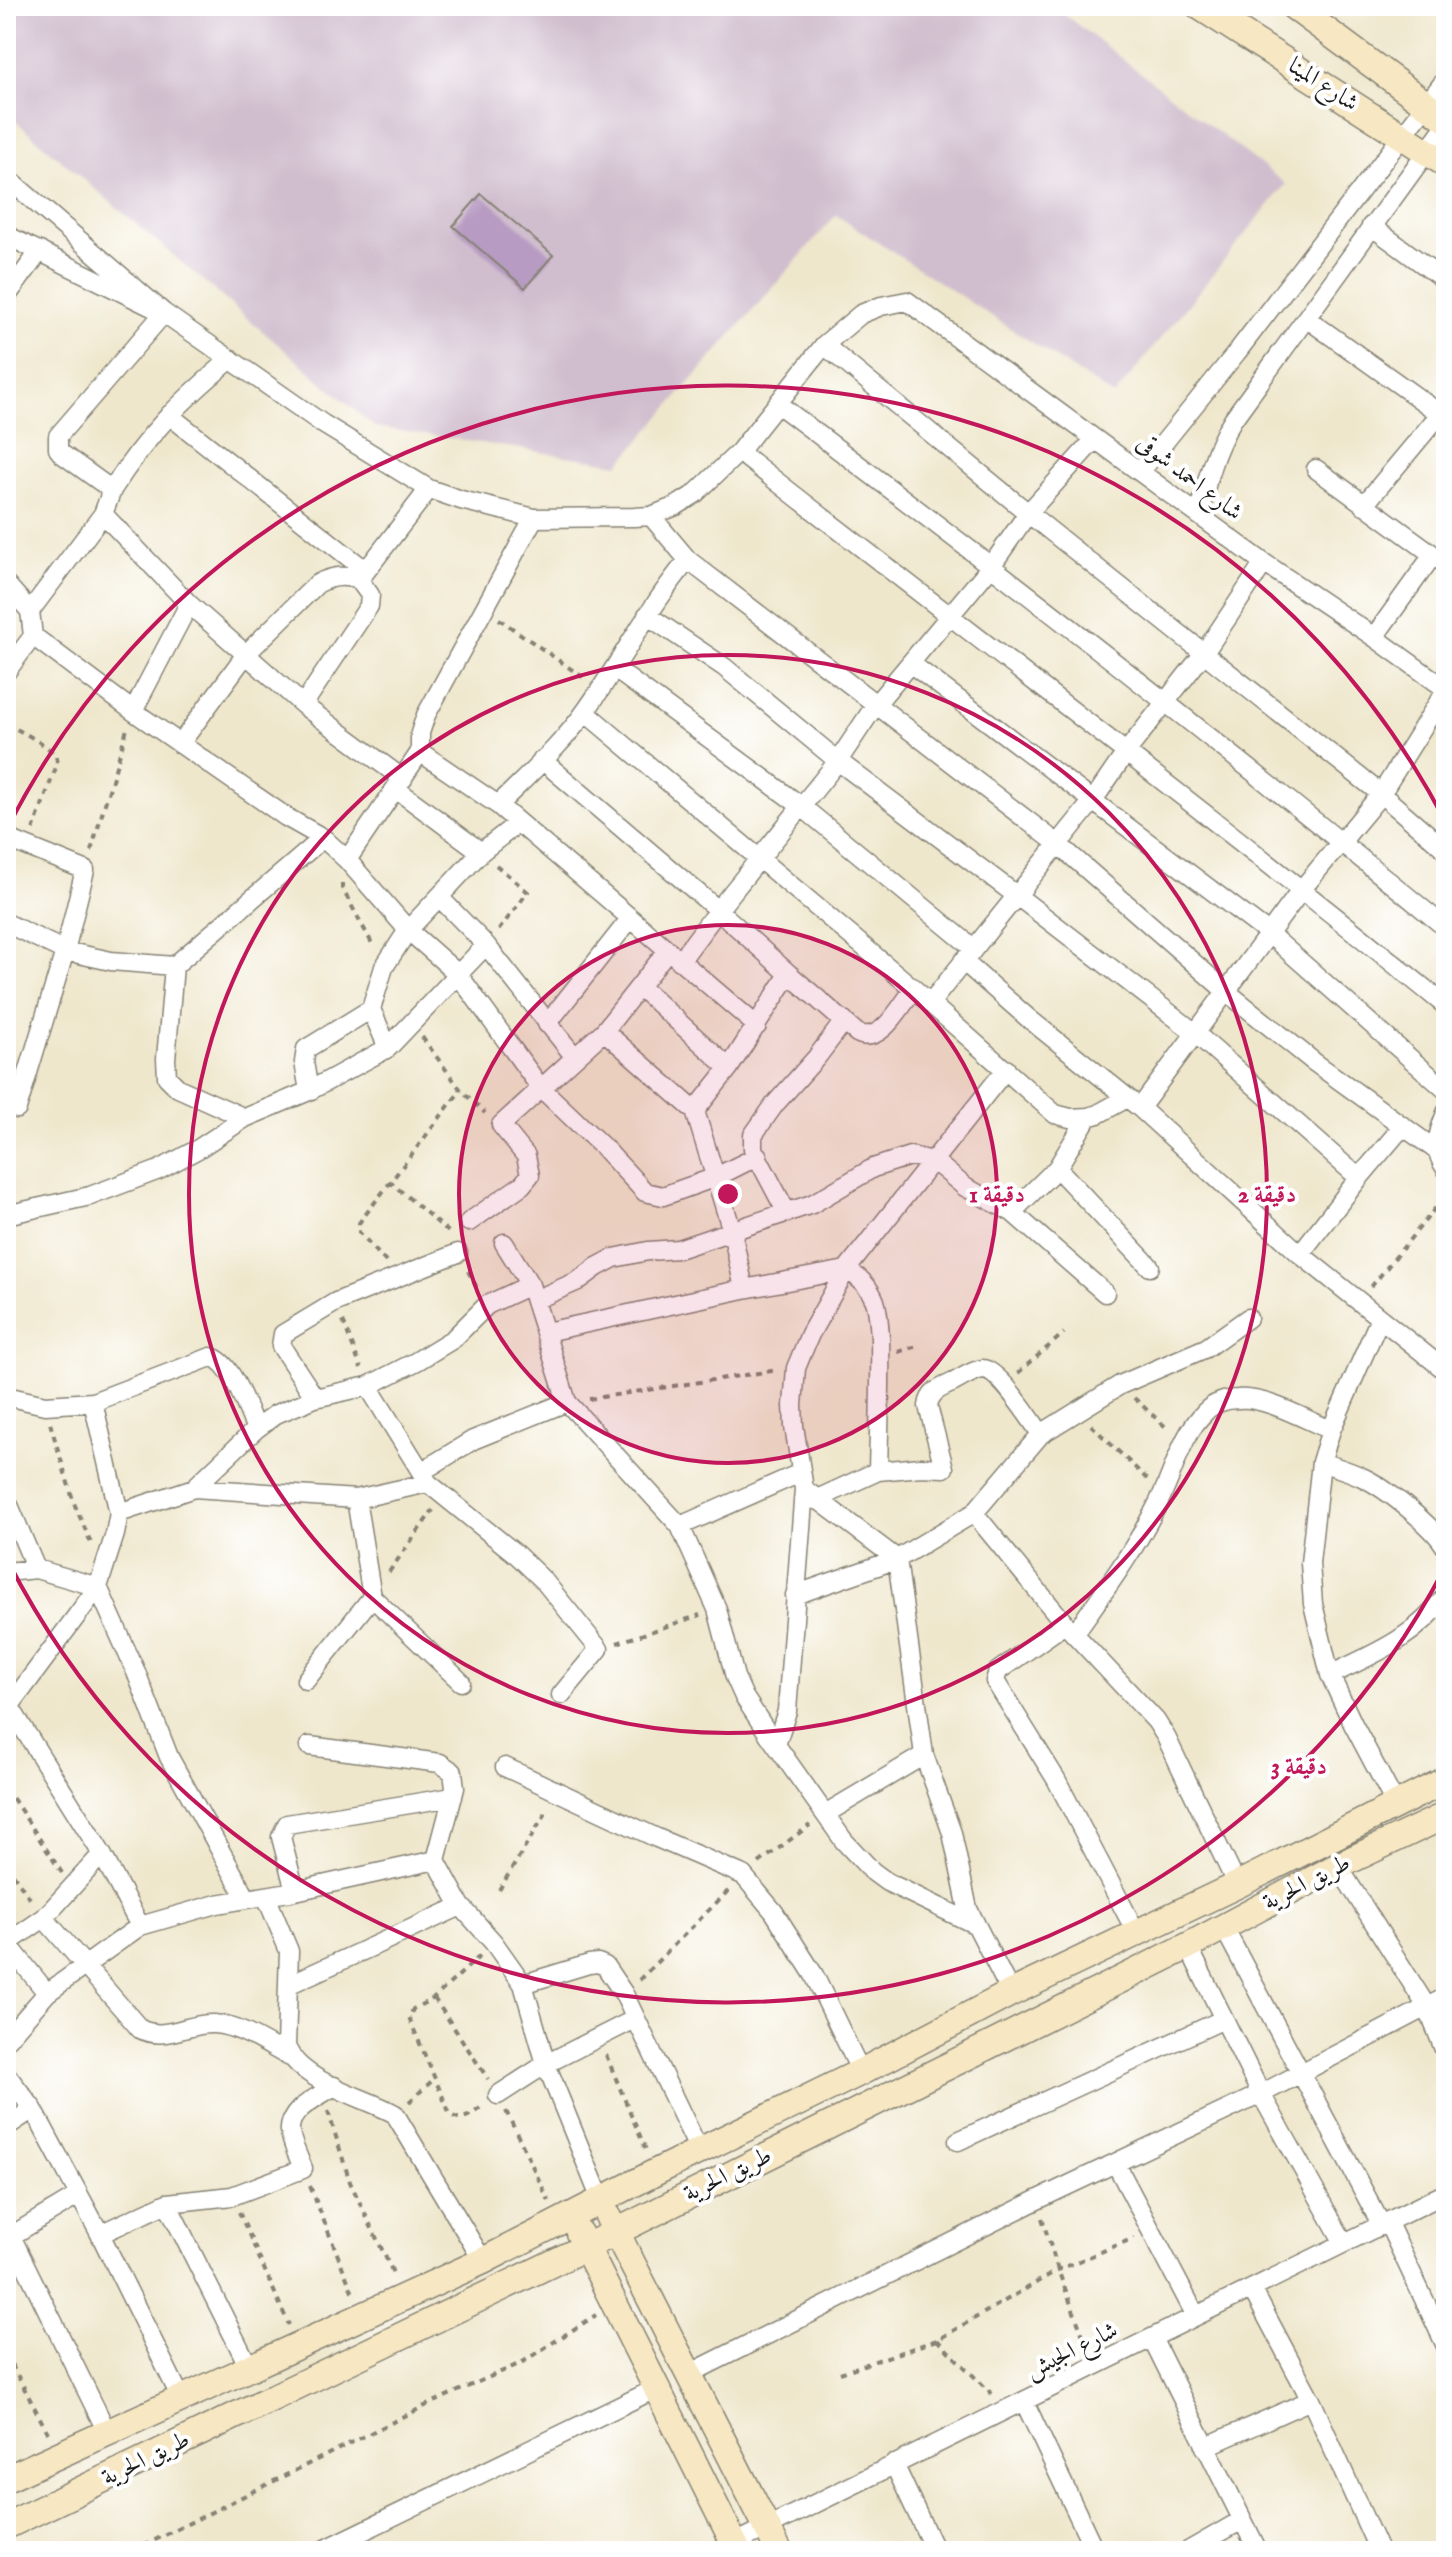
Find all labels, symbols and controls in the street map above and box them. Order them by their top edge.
street label: شارع المينا [1280,51,1364,122]
street label: شارع احمد شوقى [1128,428,1248,530]
centre of rings [714,1180,742,1208]
text: 1 دقيقة [969,1180,1025,1211]
text: 2 دقيقة [1238,1180,1296,1211]
text: 3 دقيقة [1271,1752,1327,1783]
street label: طريق الحرية [1258,1848,1356,1918]
street label: طريق الحرية [679,2140,777,2210]
street label: شارع الجيش [1021,2315,1125,2389]
street label: طريق الحرية [97,2424,195,2494]

